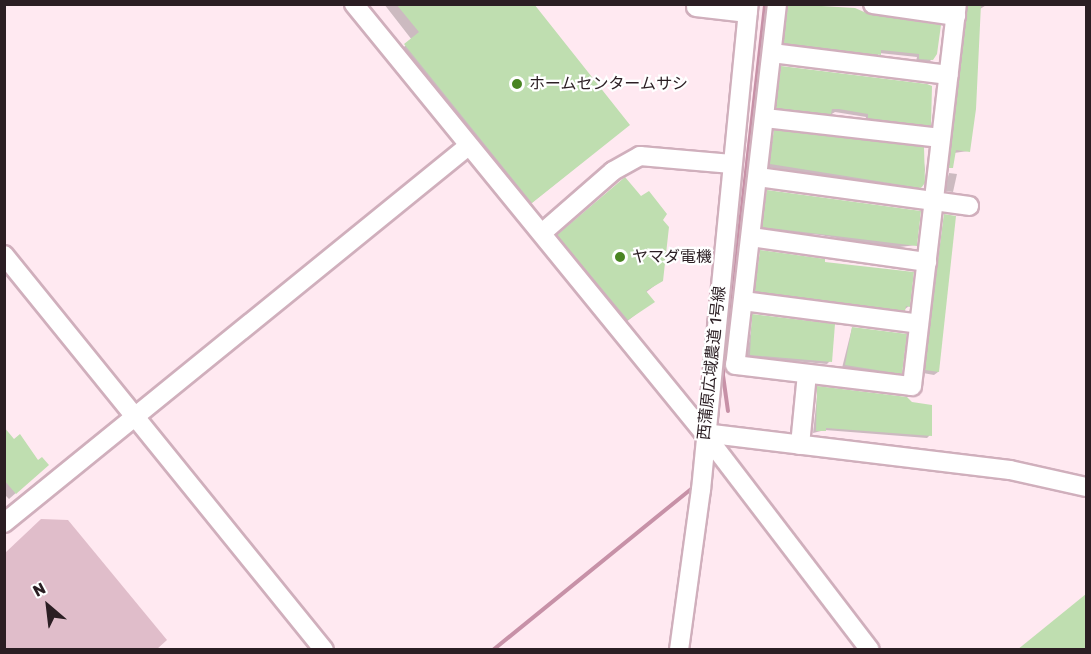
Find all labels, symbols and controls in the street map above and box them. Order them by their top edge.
place label: ホームセンタームサシ [529,74,689,94]
marker: ホームセンタームサシ [510,77,524,91]
place label: ヤマダ電機 [632,247,712,267]
marker: ヤマダ電機 [613,250,627,264]
street label: 西蒲原広域農道 1号線 [694,285,730,441]
north arrow [18,576,78,636]
text: N [30,579,49,601]

